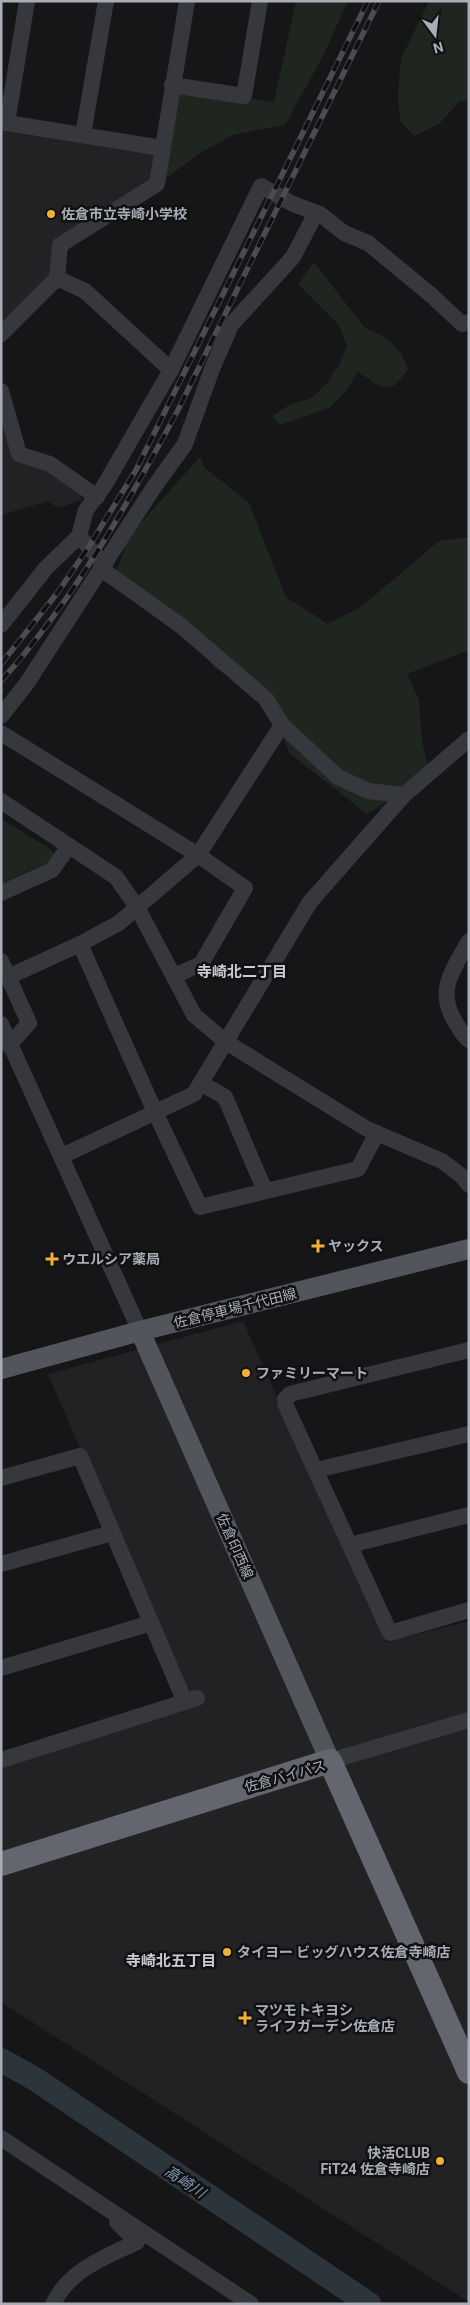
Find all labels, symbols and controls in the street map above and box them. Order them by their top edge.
north arrow [410,10,460,60]
text: N [432,39,445,57]
place label: 佐倉市立寺崎小学校 [61,206,187,222]
marker: 佐倉市立寺崎小学校 [45,208,57,220]
district label: 寺崎北二丁目 [197,963,287,981]
place label: ヤックス [328,1238,384,1254]
marker: ヤックス [312,1240,324,1252]
place label: ウエルシア薬局 [62,1251,160,1267]
marker: ウエルシア薬局 [46,1253,58,1265]
street label: 佐倉停車場千代田線 [172,1285,298,1331]
place label: ファミリーマート [256,1365,368,1381]
marker: ファミリーマート [240,1367,252,1379]
street label: 佐倉印西線 [213,1511,257,1581]
street label: 佐倉バイパス [243,1757,327,1795]
place label: タイヨー ビッグハウス佐倉寺崎店 [237,1944,450,1960]
marker: タイヨー ビッグハウス佐倉寺崎店 [221,1946,233,1958]
district label: 寺崎北五丁目 [126,1952,216,1970]
place label: マツモトキヨシ ライフガーデン佐倉店 [255,2002,395,2034]
marker: マツモトキヨシ ライフガーデン佐倉店 [239,2012,251,2024]
place label: 快活CLUB FiT24 佐倉寺崎店 [320,2145,430,2177]
marker: 快活CLUB FiT24 佐倉寺崎店 [434,2155,446,2167]
water label: 高崎川 [161,2162,210,2203]

